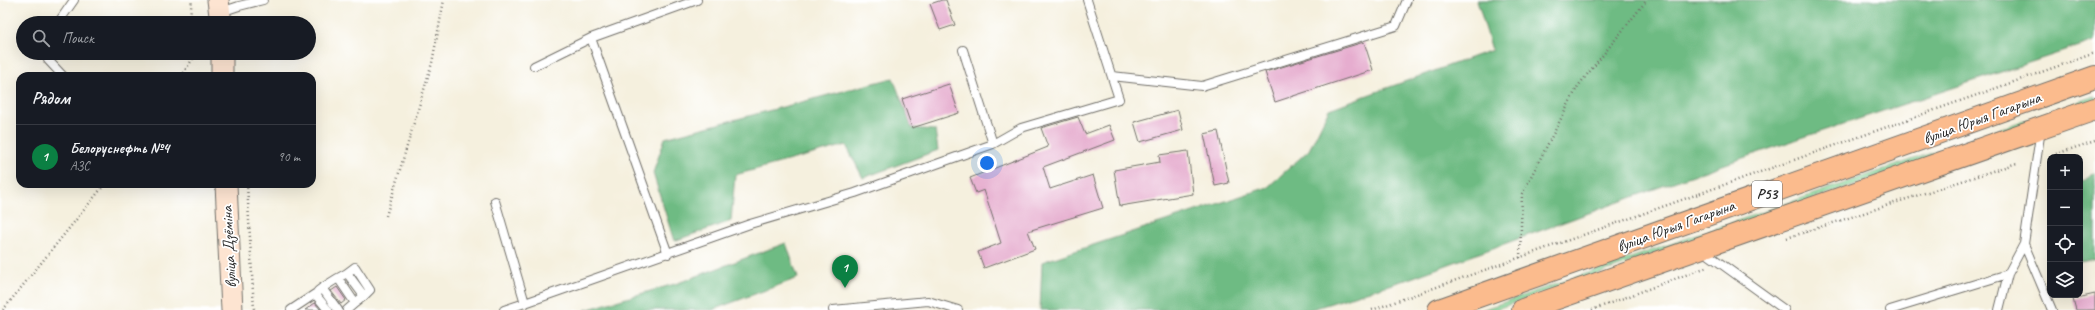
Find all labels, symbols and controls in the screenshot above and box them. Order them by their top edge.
search box [16,16,316,60]
icon: search [30,27,52,49]
text: Поиск [62,29,94,48]
street label: вуліца Юрыя Гагарына [1920,87,2045,149]
text: Рядом [32,88,70,109]
text: Белоруснефть №4 [70,139,169,158]
text: 1 [42,149,48,165]
text: 90 m [278,149,300,165]
your location [977,153,997,173]
map controls [2047,154,2083,298]
button: + [2047,154,2083,190]
text: АЗС [70,158,90,174]
road number: Р53 [1752,181,1782,207]
button: − [2047,190,2083,226]
street label: вуліца Юрыя Гагарына [1614,195,1739,257]
street label: вуліца Дзёміна [217,205,241,288]
button: locate [2047,226,2083,262]
pin: 1 [832,255,858,288]
button: layers [2047,262,2083,298]

